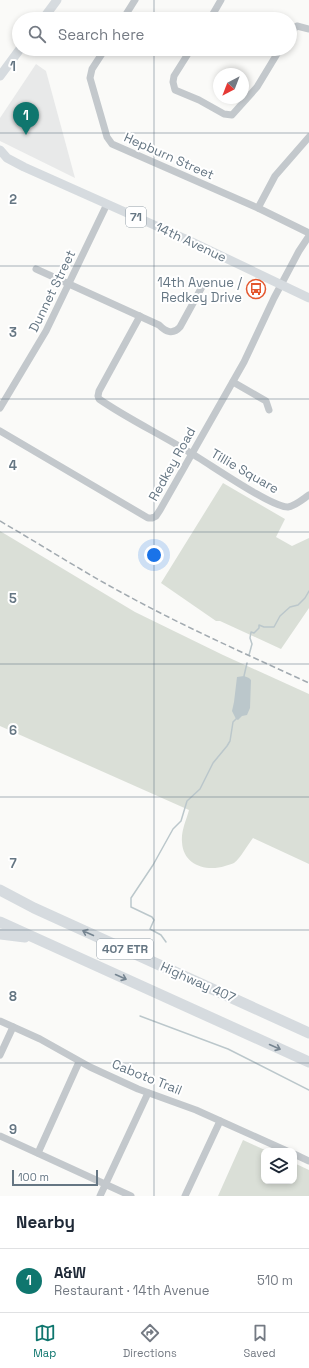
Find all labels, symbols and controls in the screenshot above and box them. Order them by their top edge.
search box [12,12,297,56]
icon: search [26,23,48,45]
text: Search here [58,25,144,44]
text: 1 [10,58,16,75]
north arrow [213,68,249,104]
pin: 1 [13,102,39,135]
street label: Hepburn Street [121,129,217,183]
text: 2 [9,191,17,208]
road number: 71 [126,207,146,227]
street label: 14th Avenue [153,218,229,266]
street label: Dunnet Street [25,247,79,335]
place label: 14th Avenue / Redkey Drive [157,274,242,306]
bus stop icon: 14th Avenue / Redkey Drive [245,278,267,300]
text: 3 [9,324,17,341]
street label: Redkey Road [145,424,199,504]
street label: Tillie Square [208,445,282,497]
text: 4 [9,457,17,474]
your location [144,545,164,565]
text: 5 [9,590,17,607]
text: 6 [9,722,17,739]
text: 7 [9,855,17,872]
one-way arrow [83,928,95,936]
road number: 407 ETR [97,939,153,959]
street label: Highway 407 [158,958,238,1006]
one-way arrow [115,974,127,981]
text: 8 [9,988,17,1005]
one-way arrow [268,1044,280,1051]
street label: Caboto Trail [110,1055,184,1099]
text: 9 [9,1121,17,1138]
map controls [261,1148,297,1184]
button: layers [261,1148,297,1184]
scale bar [12,1168,98,1187]
text: 100 m [18,1170,49,1184]
text: Nearby [16,1211,75,1233]
text: A&W [54,1263,86,1282]
text: 1 [26,1272,32,1289]
text: 510 m [257,1272,293,1289]
text: Restaurant · 14th Avenue [54,1282,209,1299]
tab: Map [33,1322,56,1360]
tab: Directions [123,1322,177,1360]
tab: Saved [244,1322,276,1360]

